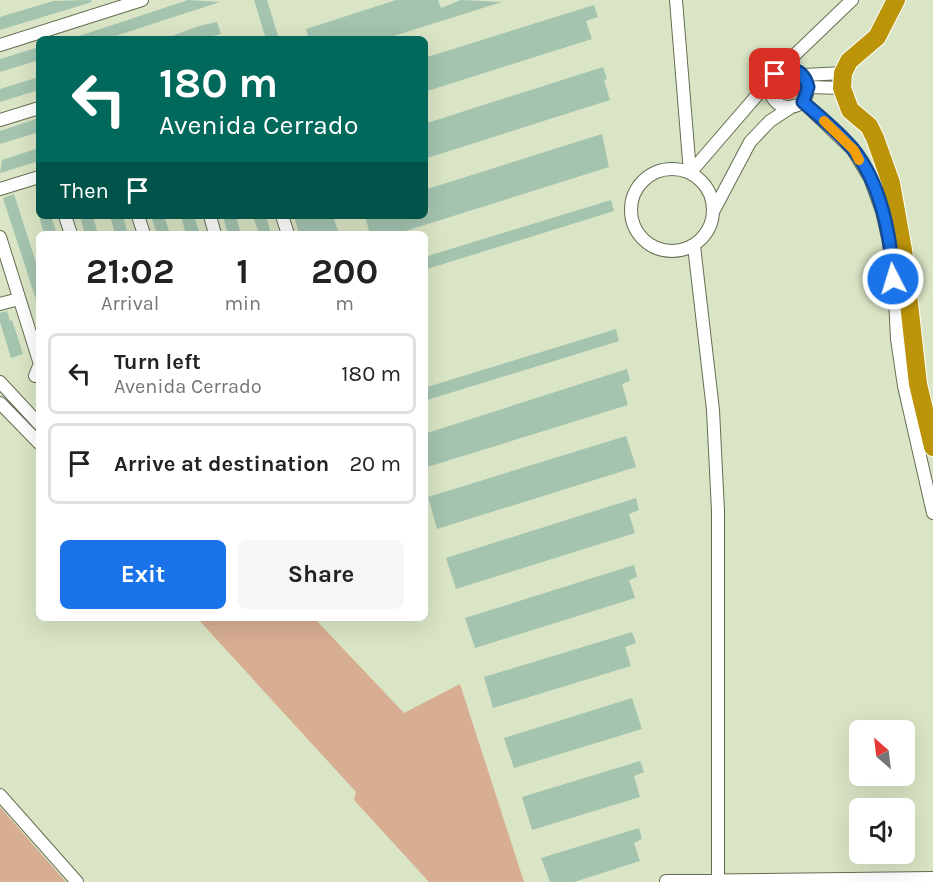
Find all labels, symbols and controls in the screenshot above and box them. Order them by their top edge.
pin [749,48,800,99]
icon: arrive [758,57,791,90]
text: 180 m [159,58,278,108]
icon: left [60,60,138,138]
text: Avenida Cerrado [159,109,359,141]
icon: arrive [121,174,154,207]
text: Then [60,178,109,204]
position arrow [861,247,925,311]
text: 21:02 [86,250,175,292]
text: 1 [236,250,249,292]
text: 200 [311,250,378,292]
text: Arrival [101,292,159,315]
text: min [224,292,261,315]
text: m [335,292,354,315]
text: Turn left [114,349,201,375]
icon: left [63,357,96,390]
text: 180 m [341,361,401,387]
text: Avenida Cerrado [114,375,262,398]
icon: arrive [63,447,96,480]
text: Arrive at destination [114,451,329,477]
text: 20 m [349,451,401,477]
button: Exit [60,540,226,609]
button: Share [238,540,404,609]
north arrow [849,720,915,786]
map controls [849,720,915,864]
button: sound [849,798,915,864]

